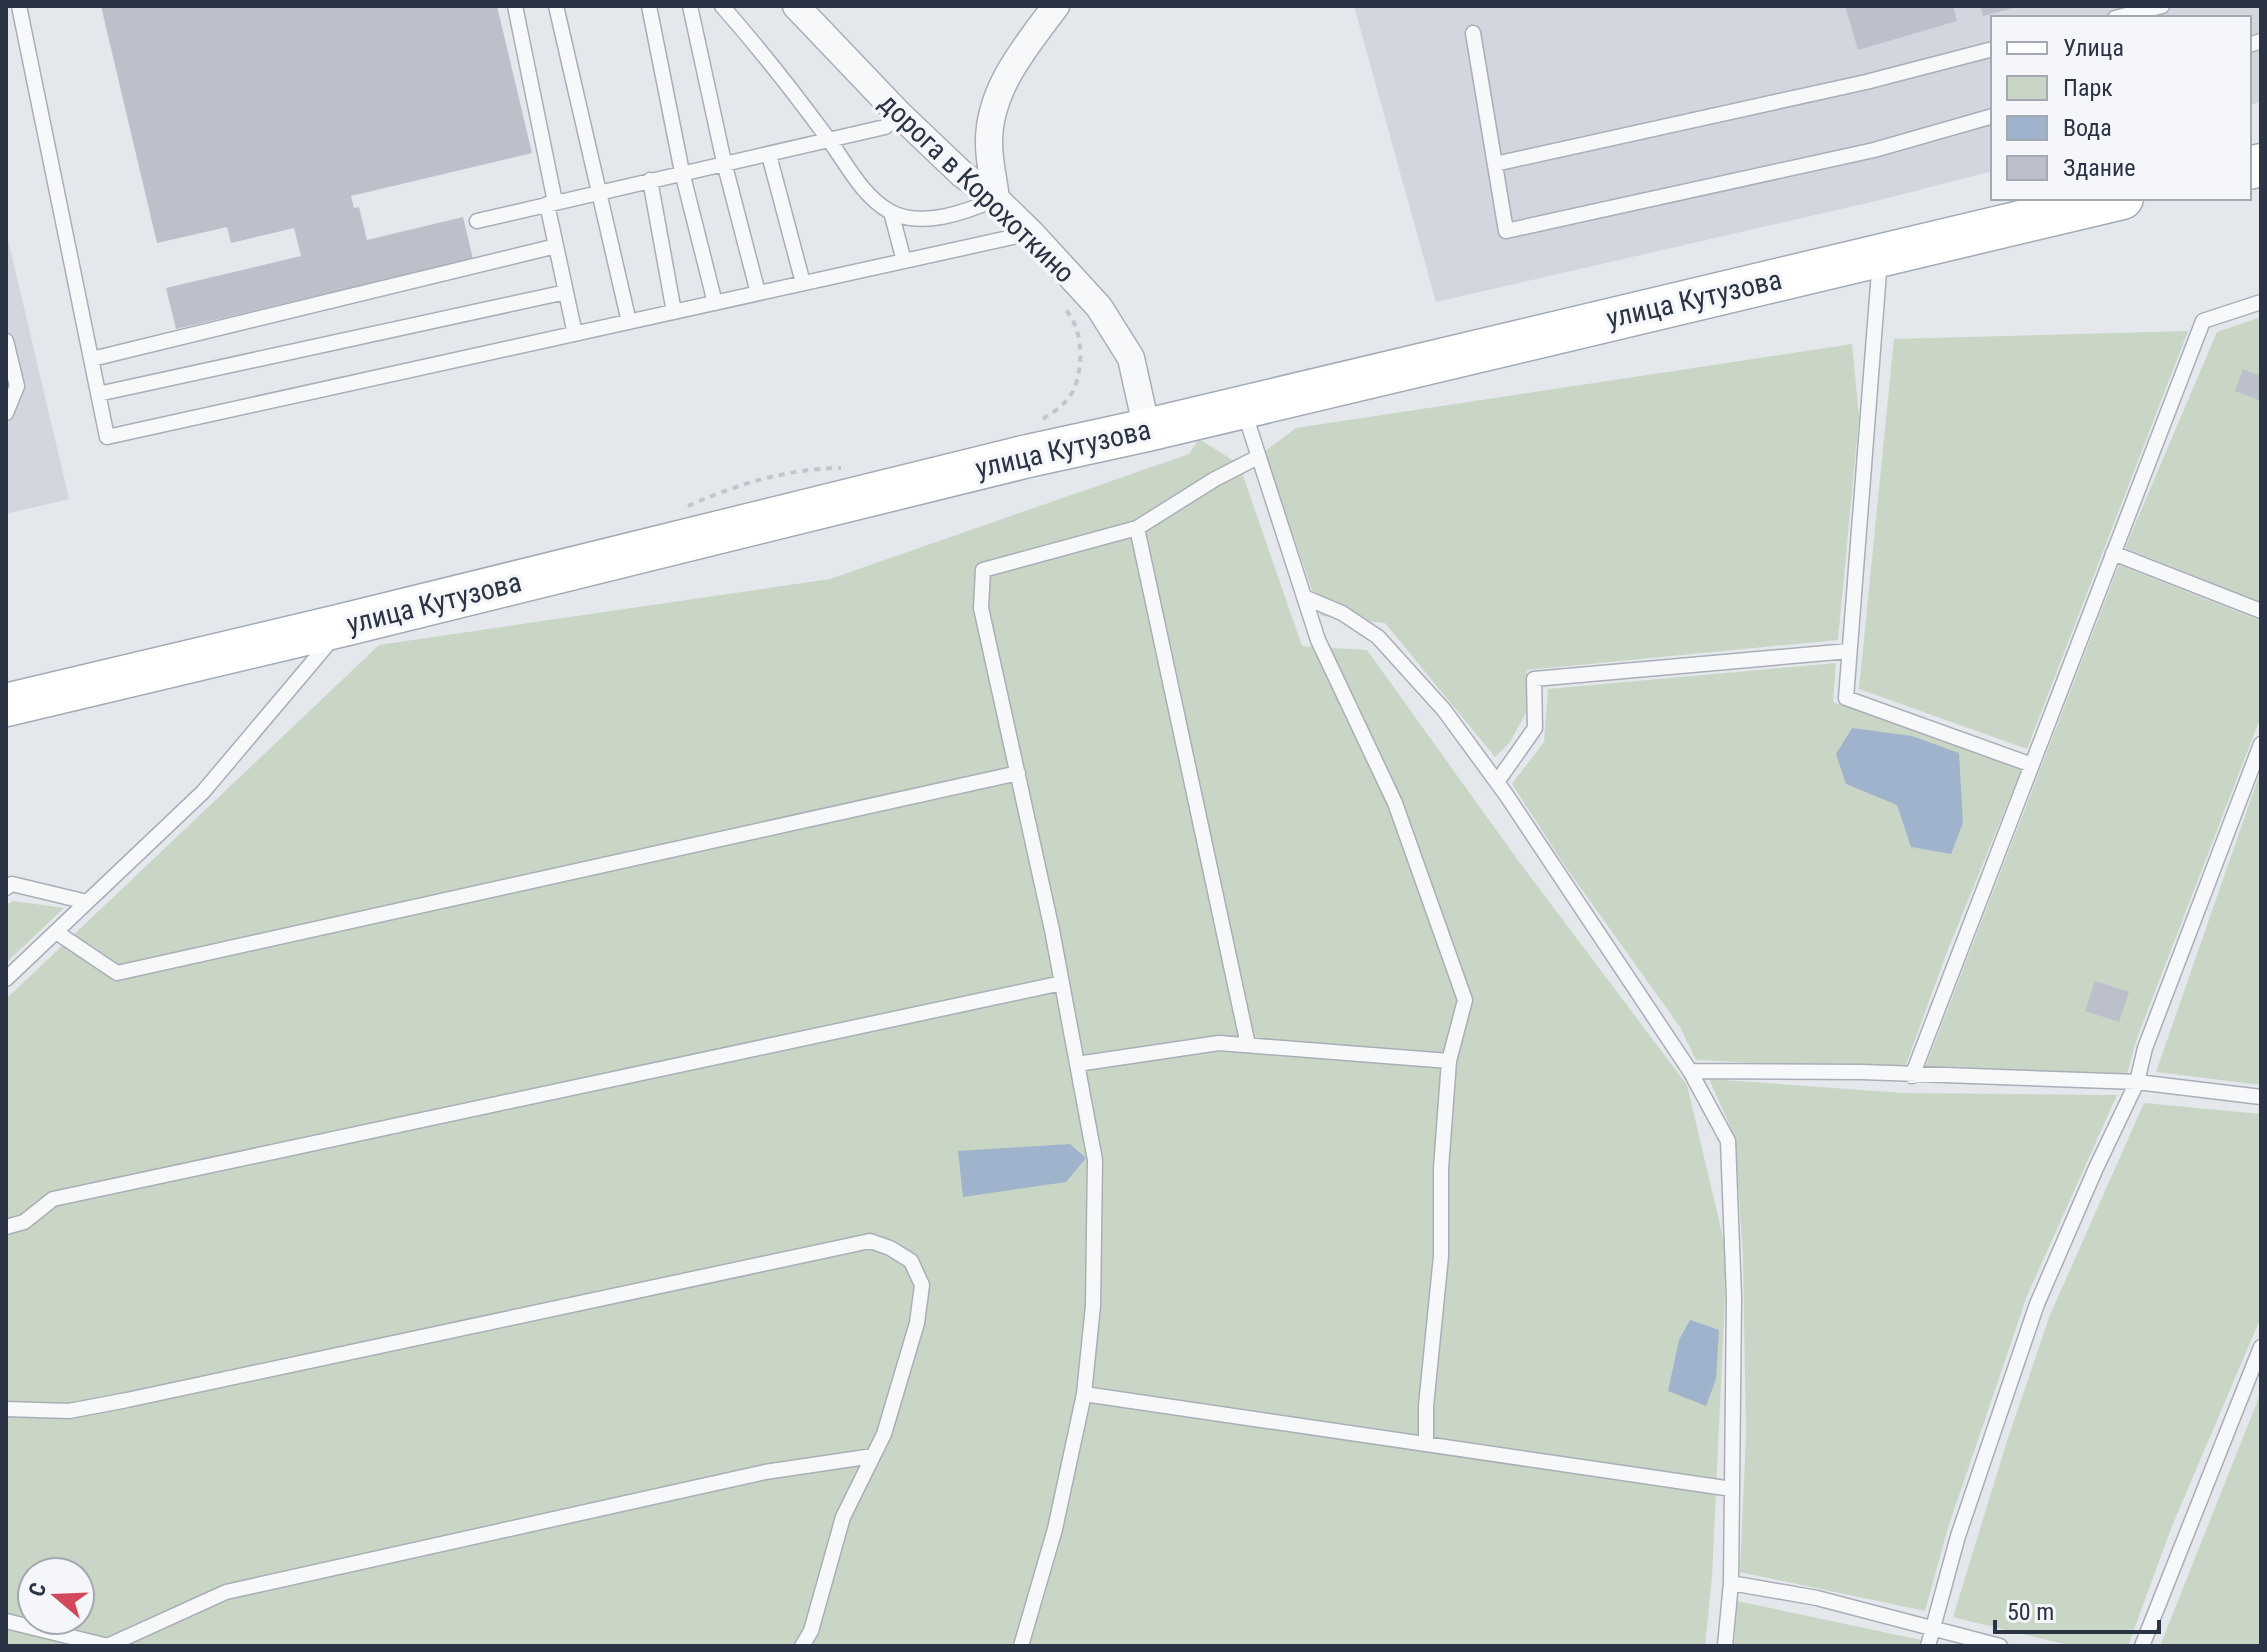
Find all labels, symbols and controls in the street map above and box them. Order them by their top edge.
legend [1991,16,2251,200]
text: Улица [2063,34,2124,62]
text: Парк [2063,74,2113,102]
street label: дорога в Корохоткино [873,86,1081,290]
text: Вода [2063,114,2112,142]
text: Здание [2063,154,2135,182]
street label: улица Кутузова [1603,263,1785,335]
street label: улица Кутузова [972,413,1154,485]
street label: улица Кутузова [343,565,525,641]
north arrow [16,1556,96,1636]
text: С [24,1580,51,1600]
scale bar [1995,1584,2159,1634]
text: 50 m [2007,1598,2054,1626]

